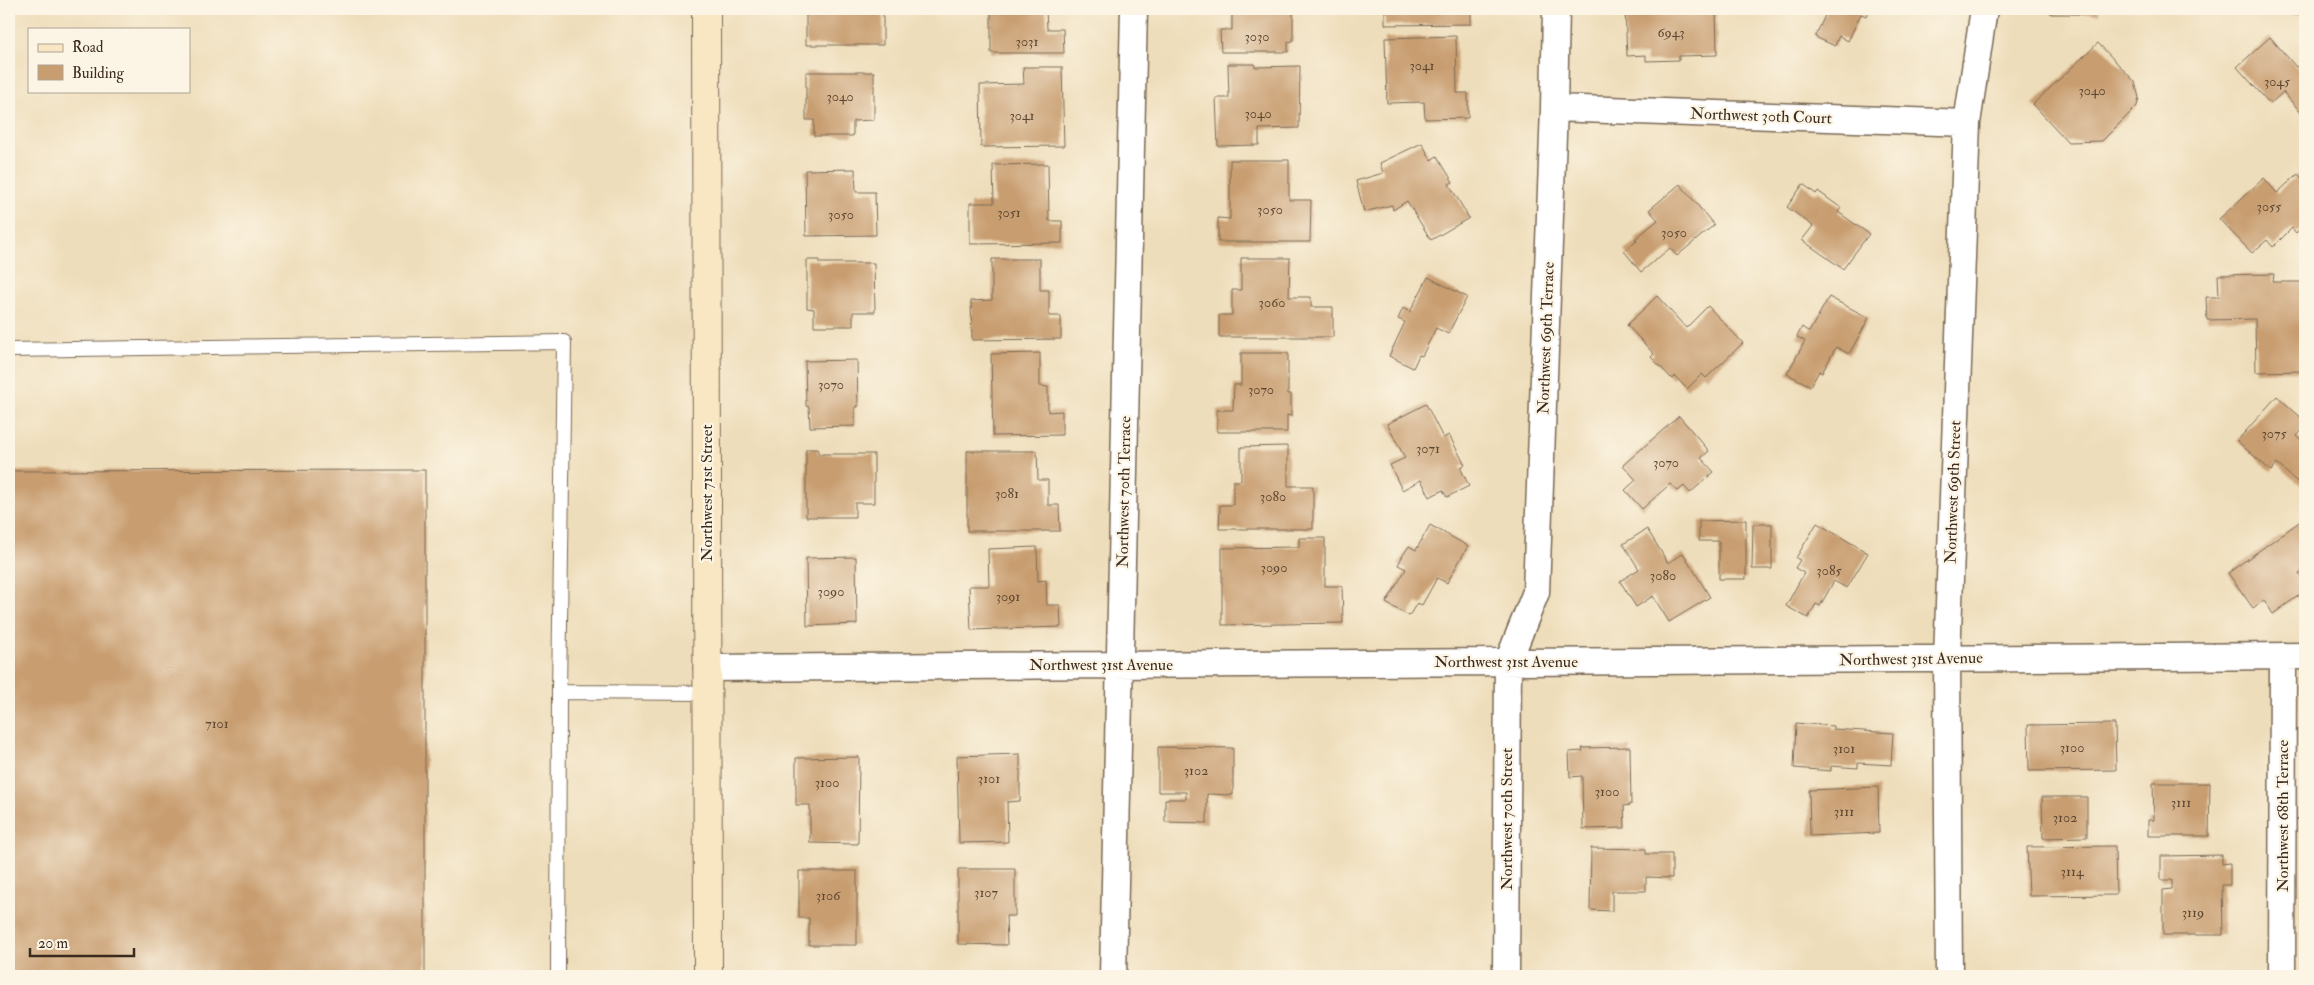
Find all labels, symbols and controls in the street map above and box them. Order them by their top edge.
house number: 6943 [1657,24,1685,41]
legend [28,28,190,92]
house number: 3030 [1244,28,1270,45]
house number: 3031 [1016,33,1038,50]
text: Road [72,38,104,57]
house number: 3041 [1409,57,1435,74]
text: Building [72,64,124,83]
house number: 3045 [2264,73,2291,90]
house number: 3040 [2078,82,2106,99]
house number: 3040 [826,88,854,105]
street label: Northwest 30th Court [1690,104,1832,128]
house number: 3040 [1244,105,1272,122]
house number: 3041 [1009,107,1035,124]
house number: 3055 [2257,198,2282,215]
house number: 3050 [1257,201,1283,218]
house number: 3051 [997,204,1021,221]
house number: 3050 [828,206,854,223]
house number: 3050 [1661,224,1687,241]
street label: Northwest 69th Terrace [1533,261,1559,415]
house number: 3060 [1259,294,1285,311]
house number: 3070 [818,376,844,393]
house number: 3070 [1248,381,1274,398]
street label: Northwest 70th Terrace [1113,415,1135,568]
street label: Northwest 69th Street [1941,420,1965,564]
street label: Northwest 71st Street [697,424,717,562]
house number: 3075 [2261,425,2287,442]
house number: 3071 [1416,440,1440,457]
house number: 3070 [1653,454,1679,471]
house number: 3081 [995,485,1019,502]
house number: 3080 [1260,488,1286,505]
house number: 3090 [1261,559,1287,576]
house number: 3085 [1816,562,1842,579]
house number: 3080 [1650,567,1676,584]
house number: 3090 [818,583,844,600]
house number: 3091 [996,588,1020,605]
street label: Northwest 31st Avenue [1839,648,1983,670]
street label: Northwest 31st Avenue [1434,652,1578,672]
street label: Northwest 31st Avenue [1029,655,1173,675]
house number: 7101 [205,715,229,732]
house number: 3100 [2060,739,2084,756]
house number: 3101 [1833,740,1855,757]
street label: Northwest 68th Terrace [2273,740,2293,892]
street label: Northwest 70th Street [1497,748,1517,890]
house number: 3102 [1184,762,1208,779]
house number: 3101 [978,770,1000,787]
house number: 3100 [815,774,839,791]
house number: 3100 [1595,783,1619,800]
house number: 3111 [2171,794,2191,811]
house number: 3111 [1834,803,1854,820]
house number: 3102 [2053,809,2077,826]
house number: 3114 [2061,863,2085,880]
house number: 3107 [974,884,999,901]
house number: 3106 [816,887,841,904]
house number: 3119 [2182,904,2204,921]
scale bar [30,925,134,957]
text: 20 m [38,934,68,953]

